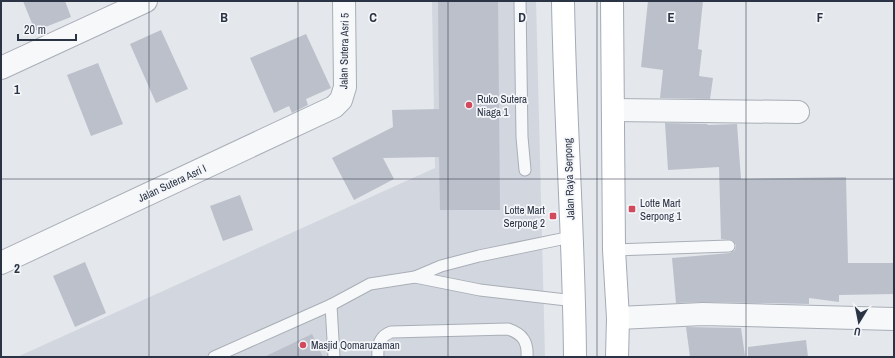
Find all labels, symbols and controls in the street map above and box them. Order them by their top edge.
text: B [220,9,228,26]
text: C [369,9,377,26]
text: D [518,9,526,26]
text: E [667,9,675,26]
text: F [817,9,824,26]
street label: Jalan Sutera Asri 5 [336,13,352,89]
scale bar [18,16,76,42]
text: 20 m [24,22,46,38]
text: 1 [14,81,20,98]
place label: Ruko Sutera Niaga 1 [477,92,527,119]
marker: Ruko Sutera Niaga 1 [464,100,474,110]
street label: Jalan Raya Serpong [561,138,577,220]
street label: Jalan Sutera Asri I [136,161,208,205]
place label: Lotte Mart Serpong 1 [640,196,682,223]
place label: Lotte Mart Serpong 2 [503,203,545,230]
marker: Lotte Mart Serpong 1 [627,204,637,214]
marker: Lotte Mart Serpong 2 [548,211,558,221]
text: 2 [14,260,20,277]
north arrow [839,302,879,342]
text: U [853,324,862,339]
place label: Masjid Qomaruzaman [311,338,400,352]
marker: Masjid Qomaruzaman [298,340,308,350]

